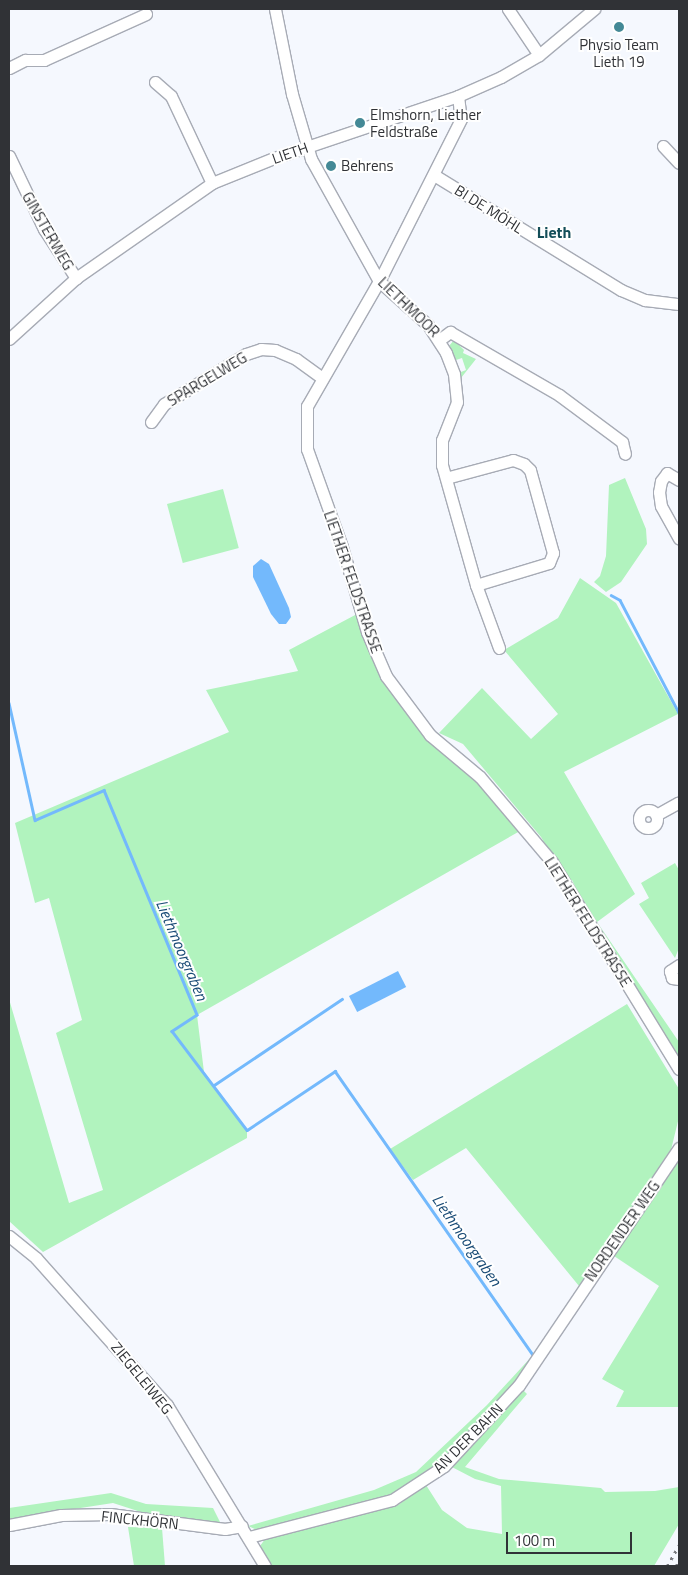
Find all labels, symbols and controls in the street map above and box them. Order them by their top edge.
marker: Physio Team Lieth 19 [613,21,625,33]
place label: Physio Team Lieth 19 [579,35,659,70]
place label: Elmshorn, Liether Feldstraße [370,105,481,140]
marker: Elmshorn, Liether Feldstraße [354,117,366,129]
street label: LIETH [269,138,311,168]
place label: Behrens [341,157,394,175]
marker: Behrens [325,160,337,172]
street label: BI DE MÖHL [451,181,527,237]
street label: GINSTERWEG [18,189,78,273]
district label: Lieth [537,222,571,242]
street label: LIETHMOOR [374,273,444,341]
street label: SPARGELWEG [164,348,250,410]
street label: LIETHER FELDSTRASSE [320,508,386,656]
street label: LIETHER FELDSTRASSE [541,854,635,990]
water label: Liethmoorgraben [152,897,212,1003]
street label: NORDENDER WEG [581,1177,663,1285]
water label: Liethmoorgraben [428,1190,506,1290]
street label: ZIEGELEIWEG [108,1338,176,1418]
street label: AN DER BAHN [429,1399,507,1477]
street label: FINCKHÖRN [100,1507,180,1533]
scale bar [508,1522,634,1554]
text: 100 m [514,1529,555,1552]

